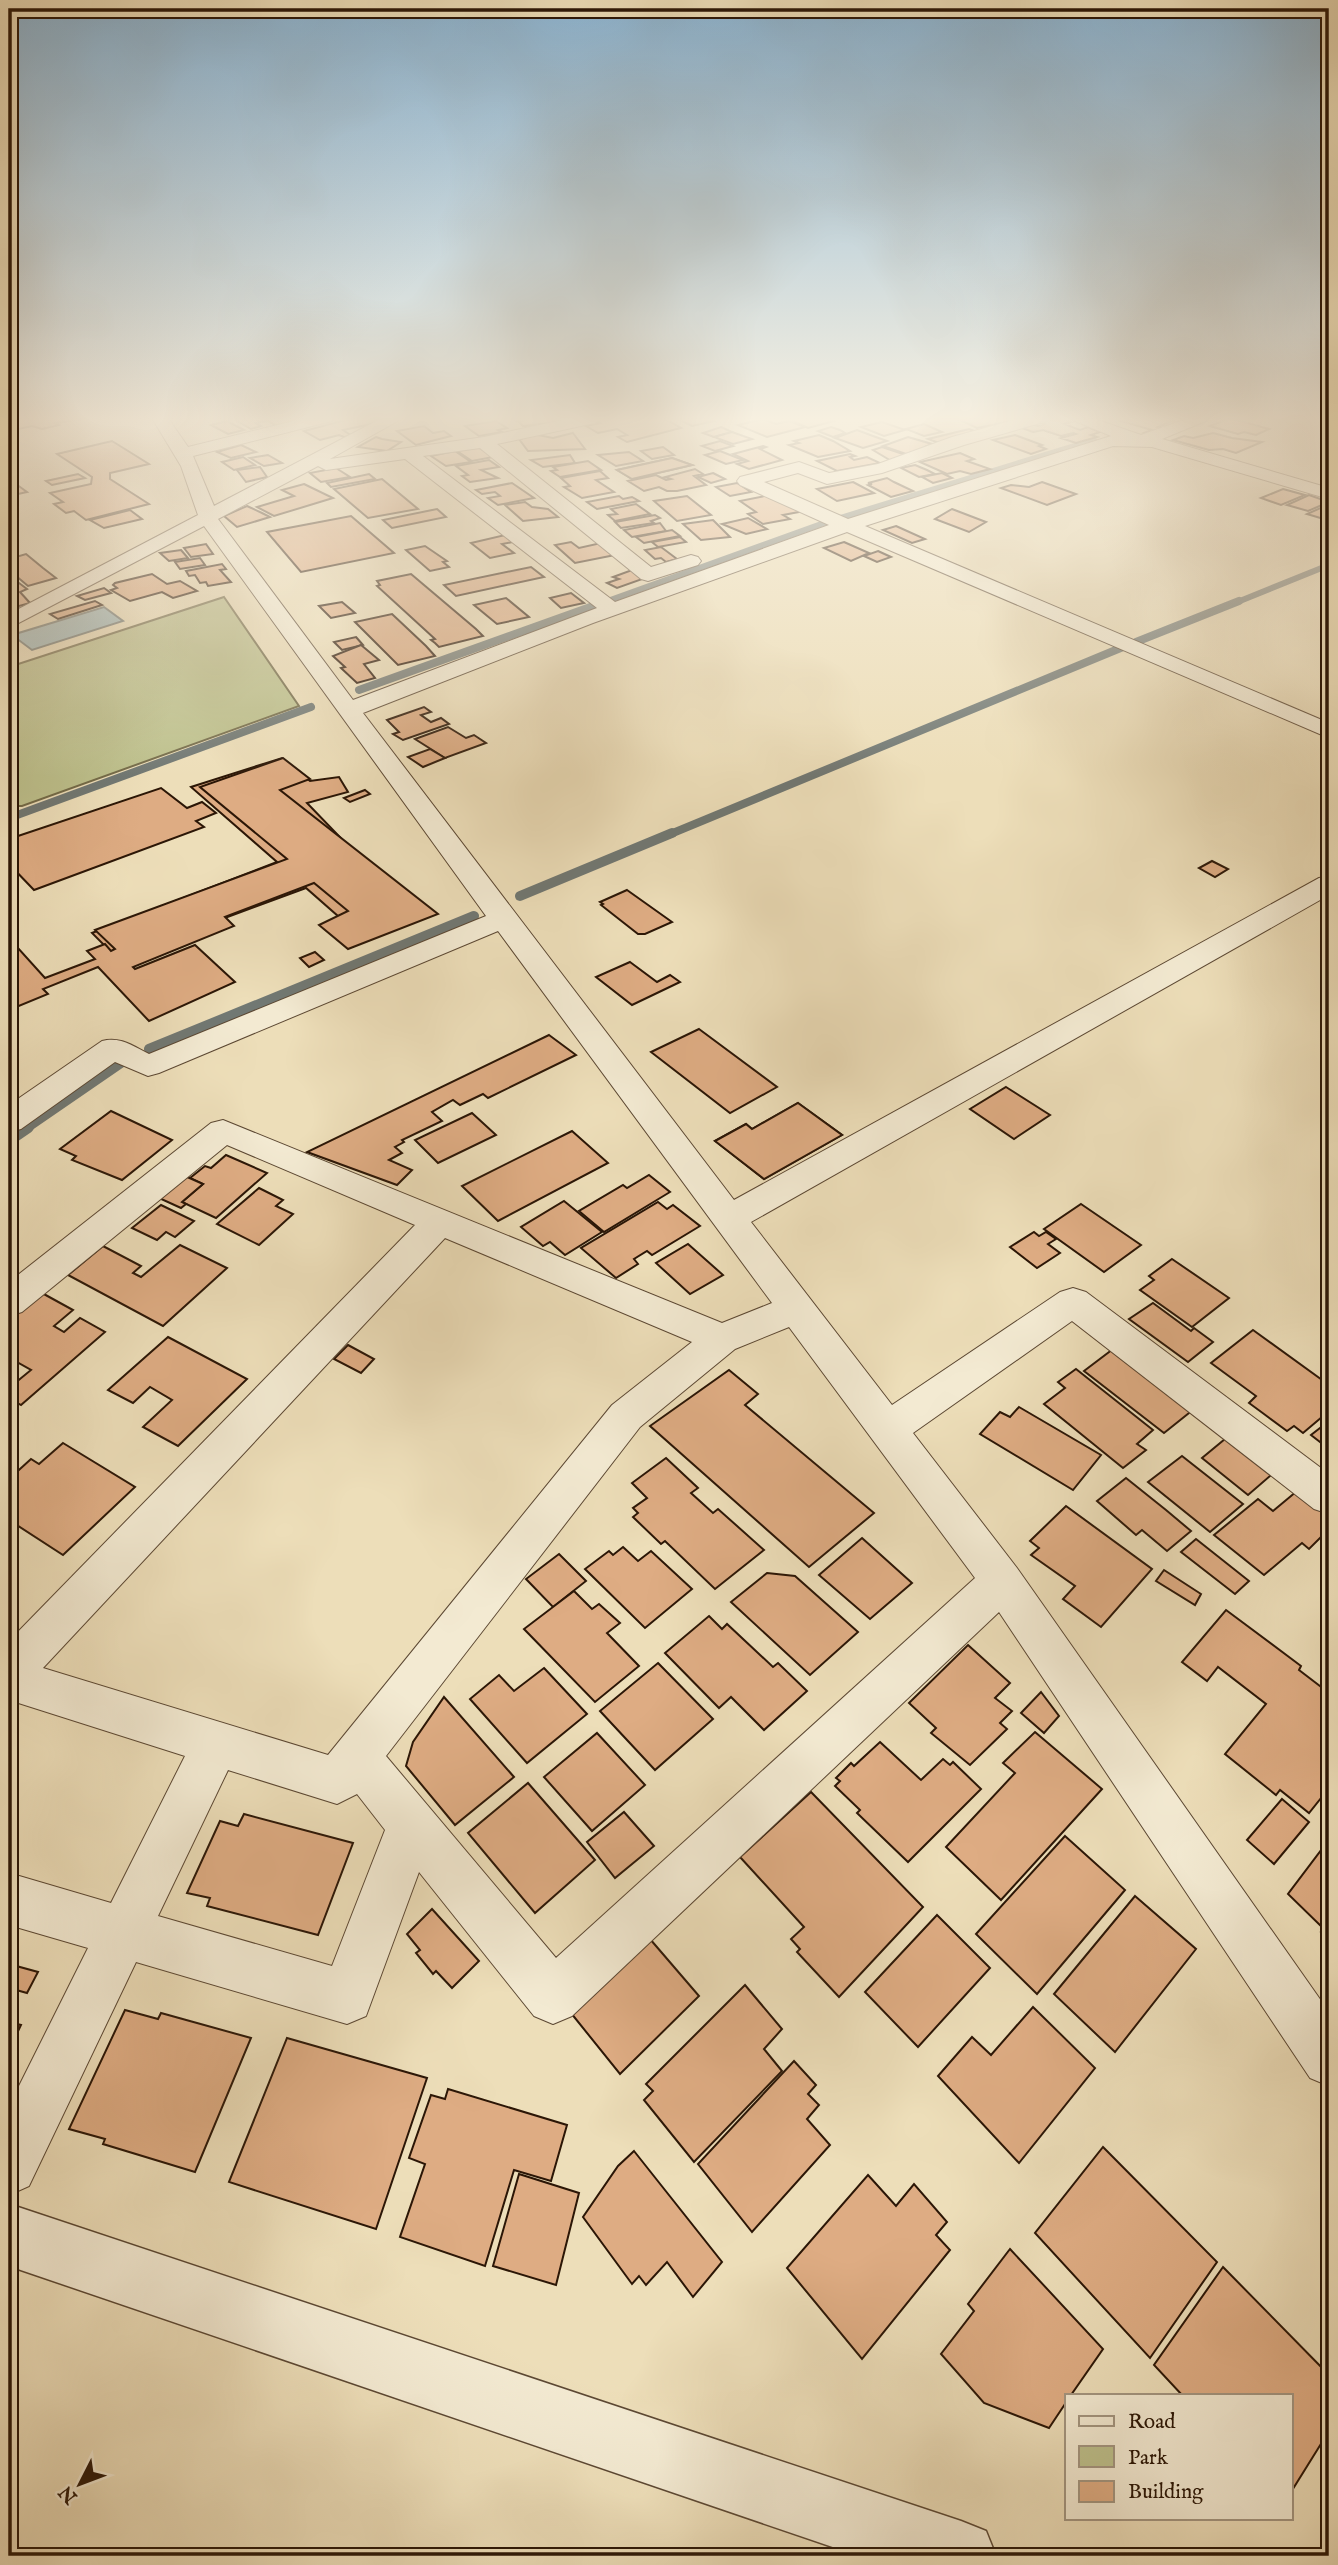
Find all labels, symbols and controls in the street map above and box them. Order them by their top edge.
legend [1065,2394,1292,2520]
text: Road [1128,2409,1176,2436]
text: Park [1128,2445,1169,2472]
north arrow [46,2450,116,2520]
text: N [54,2479,84,2509]
text: Building [1128,2479,1204,2506]

